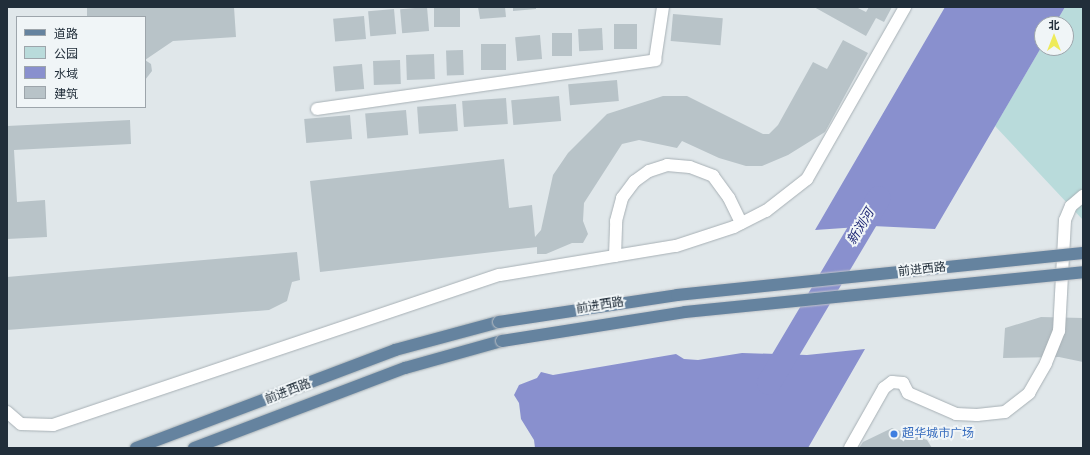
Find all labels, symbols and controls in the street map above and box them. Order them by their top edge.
legend [16,16,146,108]
north arrow [1034,16,1074,56]
text: 北 [1049,19,1060,31]
text: 道路 [54,27,78,41]
text: 公园 [54,47,78,61]
text: 水域 [54,67,78,81]
text: 建筑 [54,87,78,101]
water label: 新浏河 [844,206,878,248]
street label: 前进西路 [897,260,947,280]
street label: 前进西路 [575,295,625,317]
street label: 前进西路 [263,377,313,407]
place label: 超华城市广场 [902,427,974,441]
marker: 超华城市广场 [889,429,899,439]

